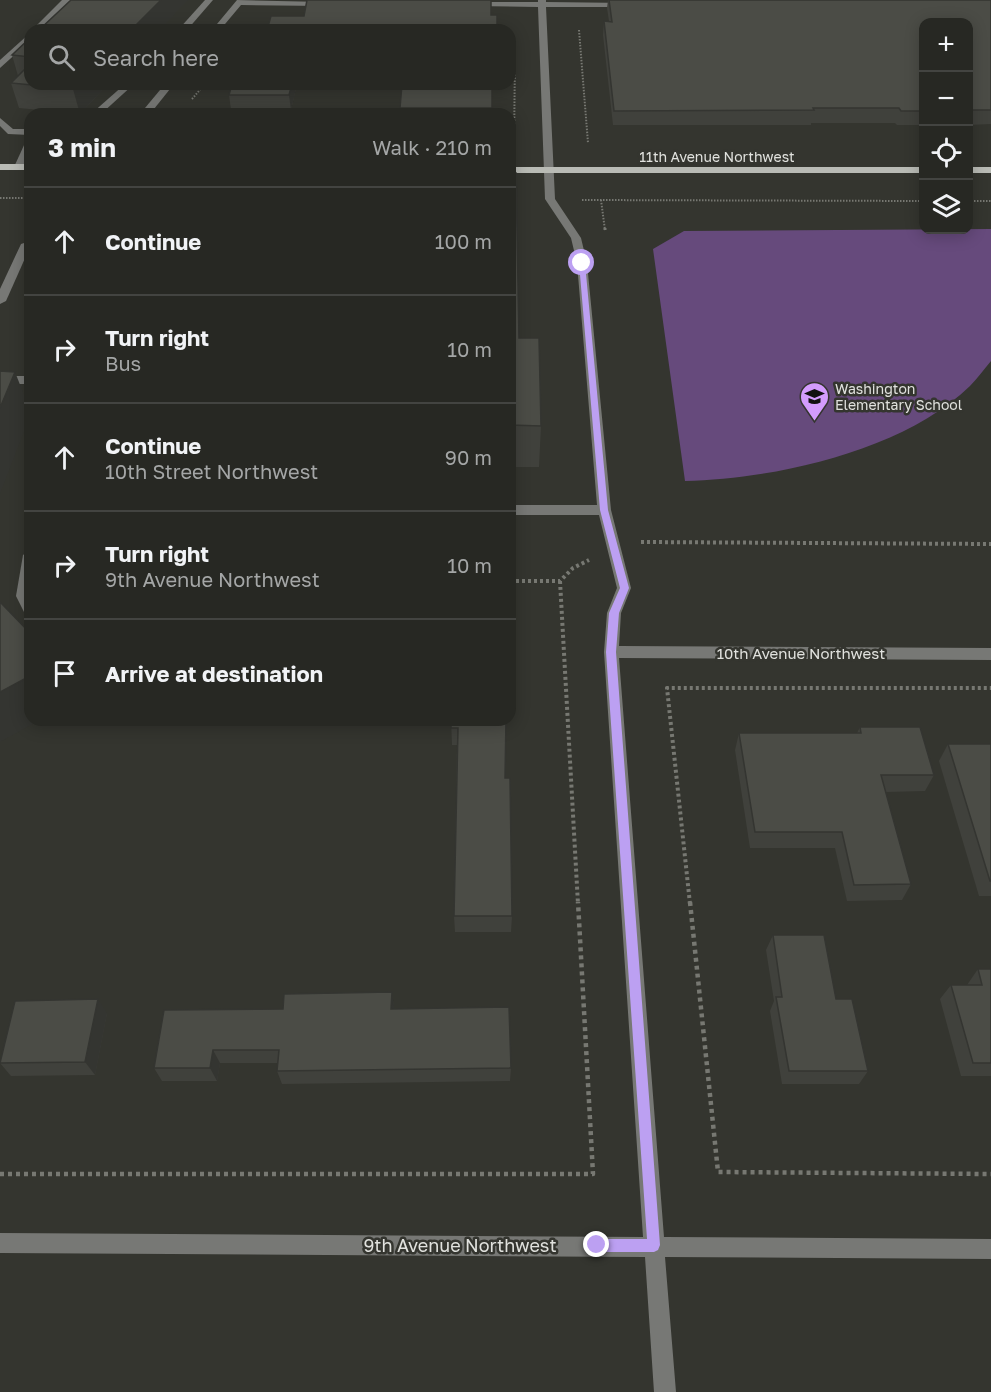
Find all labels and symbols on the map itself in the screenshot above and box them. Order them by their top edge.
street label: 11th Avenue Northwest [639,148,795,165]
route start [568,249,594,275]
school or university icon: Washington Elementary School [798,380,830,422]
place label: Washington Elementary School [835,380,962,413]
street label: 10th Avenue Northwest [717,644,885,662]
route end [583,1231,609,1257]
street label: 9th Avenue Northwest [363,1234,557,1256]

